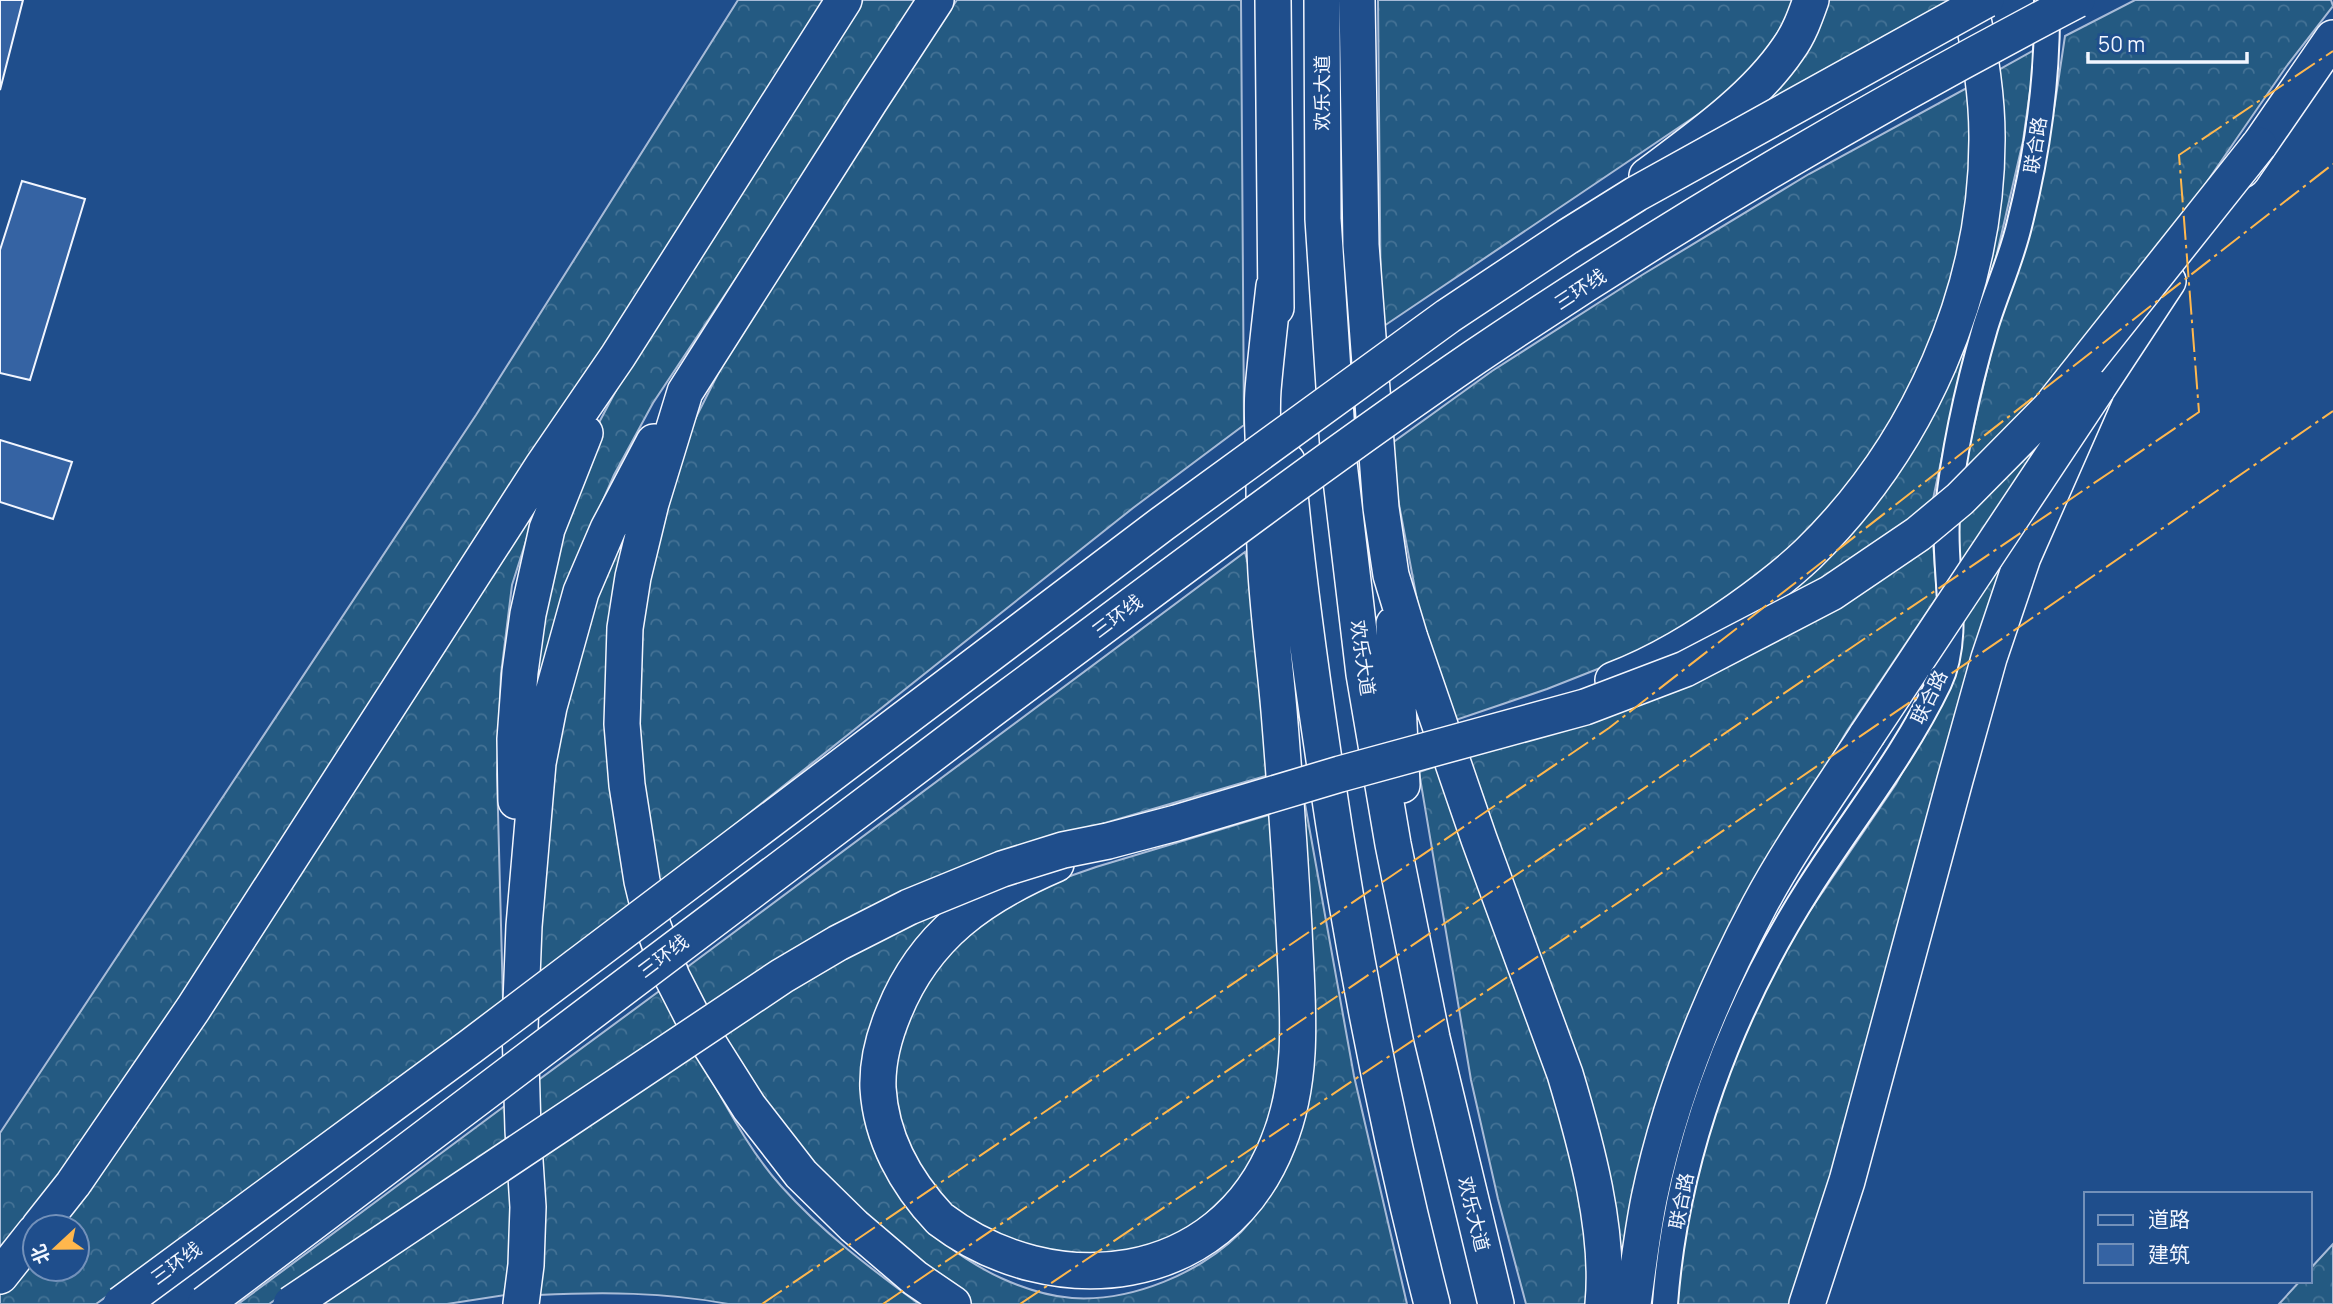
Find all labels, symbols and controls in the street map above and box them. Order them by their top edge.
scale bar [2088,21,2247,65]
text: 50 m [2098,30,2145,58]
street label: 欢乐大道 [1309,55,1335,131]
street label: 联合路 [2018,115,2052,175]
street label: 三环线 [1549,263,1611,315]
street label: 三环线 [1086,588,1148,644]
street label: 欢乐大道 [1345,619,1381,697]
street label: 联合路 [1905,666,1953,728]
street label: 三环线 [632,928,694,984]
street label: 联合路 [1663,1171,1699,1231]
street label: 欢乐大道 [1452,1174,1496,1254]
legend [2084,1192,2312,1283]
text: 道路 [2148,1205,2190,1233]
north arrow [21,1213,91,1283]
street label: 三环线 [145,1236,207,1290]
text: 建筑 [2148,1240,2190,1268]
text: 北 [25,1241,56,1268]

